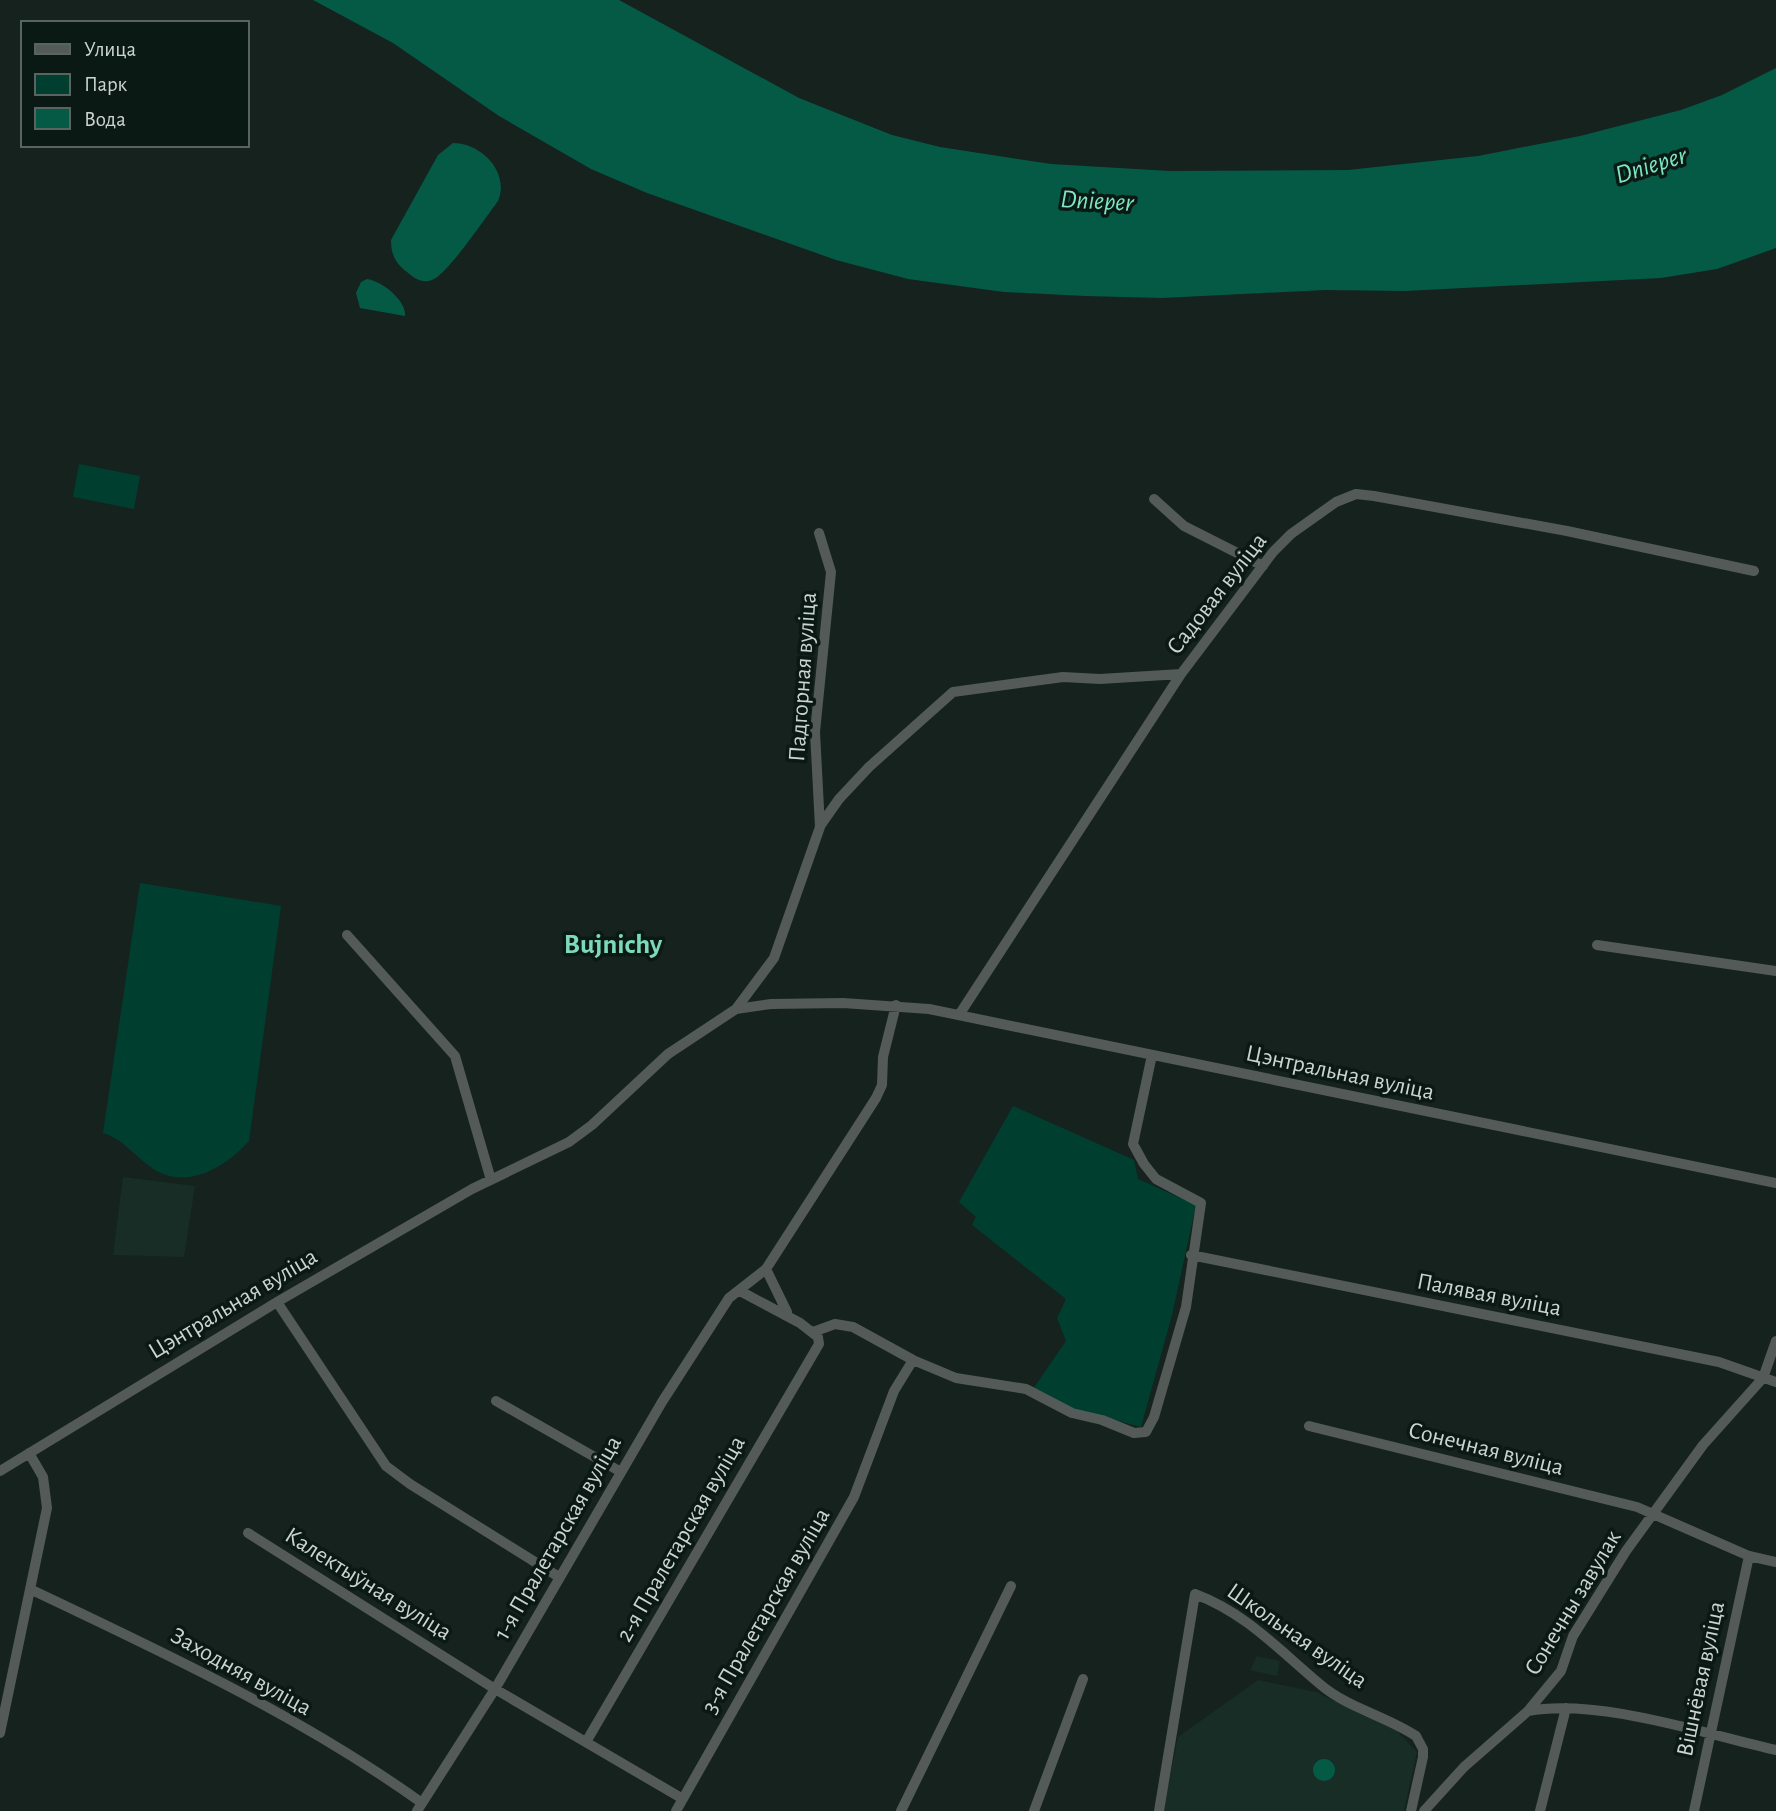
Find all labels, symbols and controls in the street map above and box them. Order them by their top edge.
legend [21,21,248,147]
text: Улица [84,39,137,60]
text: Парк [84,74,128,95]
text: Вода [84,109,126,130]
water label: Dnieper [1612,141,1691,188]
water label: Dnieper [1060,186,1136,216]
street label: Садовая вуліца [1163,529,1272,659]
street label: Падгорная вуліца [785,592,821,762]
district label: Bujnichy [564,931,663,959]
street label: Цэнтральная вуліца [1244,1041,1436,1105]
street label: Цэнтральная вуліца [144,1244,322,1364]
street label: Палявая вуліца [1415,1269,1563,1321]
street label: Сонечная вуліца [1406,1418,1566,1480]
street label: 1-я Пралетарская вуліца [490,1432,626,1644]
street label: 2-я Пралетарская вуліца [612,1432,750,1646]
street label: 3-я Пралетарская вуліца [697,1504,835,1718]
street label: Калектыўная вуліца [280,1523,456,1645]
street label: Сонечны завулак [1520,1526,1626,1680]
street label: Школьная вуліца [1222,1579,1372,1693]
street label: Вішнёвая вуліца [1673,1599,1729,1759]
street label: Заходняя вуліца [167,1623,315,1721]

